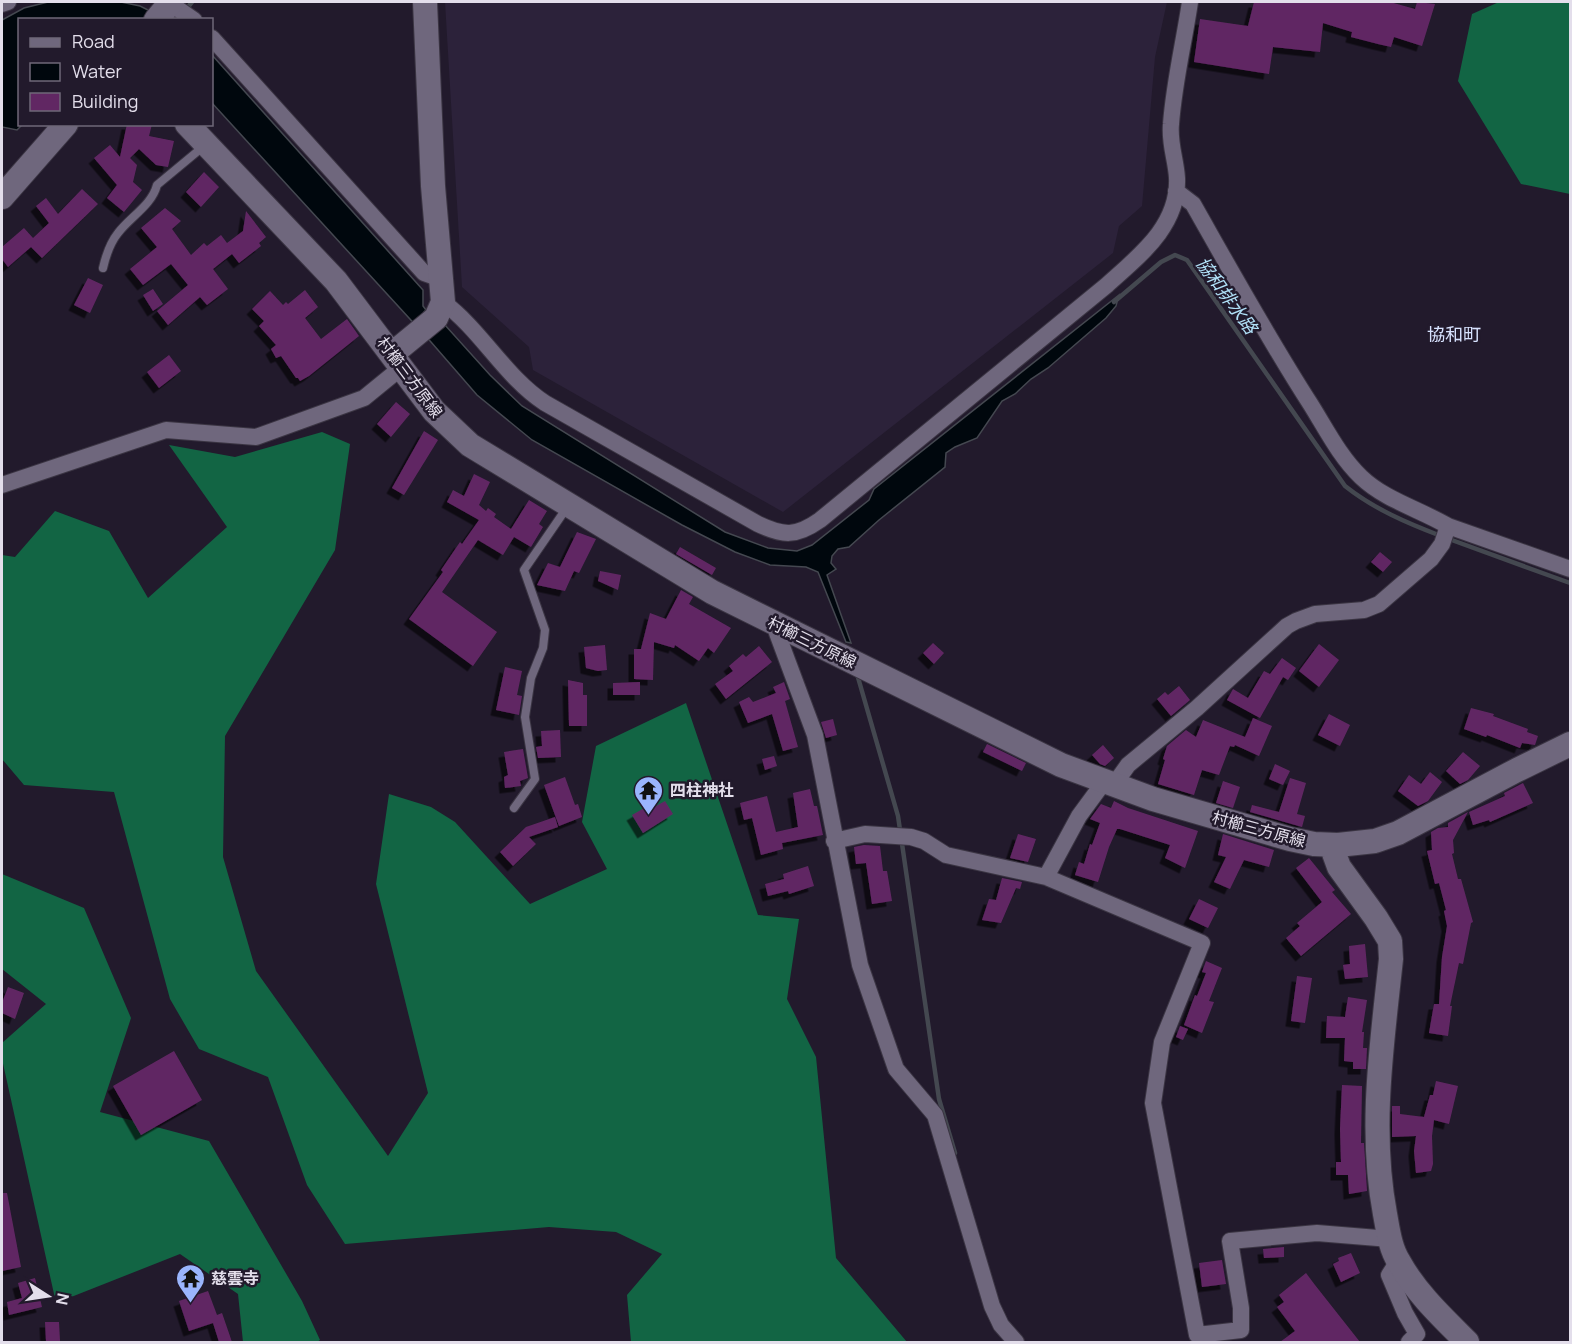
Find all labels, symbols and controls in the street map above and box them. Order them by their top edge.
legend [18,18,213,126]
text: Road [72,29,115,53]
text: Water [72,59,122,83]
text: Building [72,89,138,113]
water label: 協和排水路 [1191,252,1264,340]
district label: 協和町 [1427,322,1481,346]
street label: 村櫛三方原線 [372,332,448,422]
street label: 村櫛三方原線 [764,611,860,673]
temple icon: 四柱神社 [633,774,665,816]
place label: 四柱神社 [670,779,734,801]
street label: 村櫛三方原線 [1210,806,1308,852]
temple icon: 慈雲寺 [174,1262,206,1304]
north arrow [18,1266,78,1326]
place label: 慈雲寺 [211,1267,259,1289]
text: N [51,1291,75,1307]

